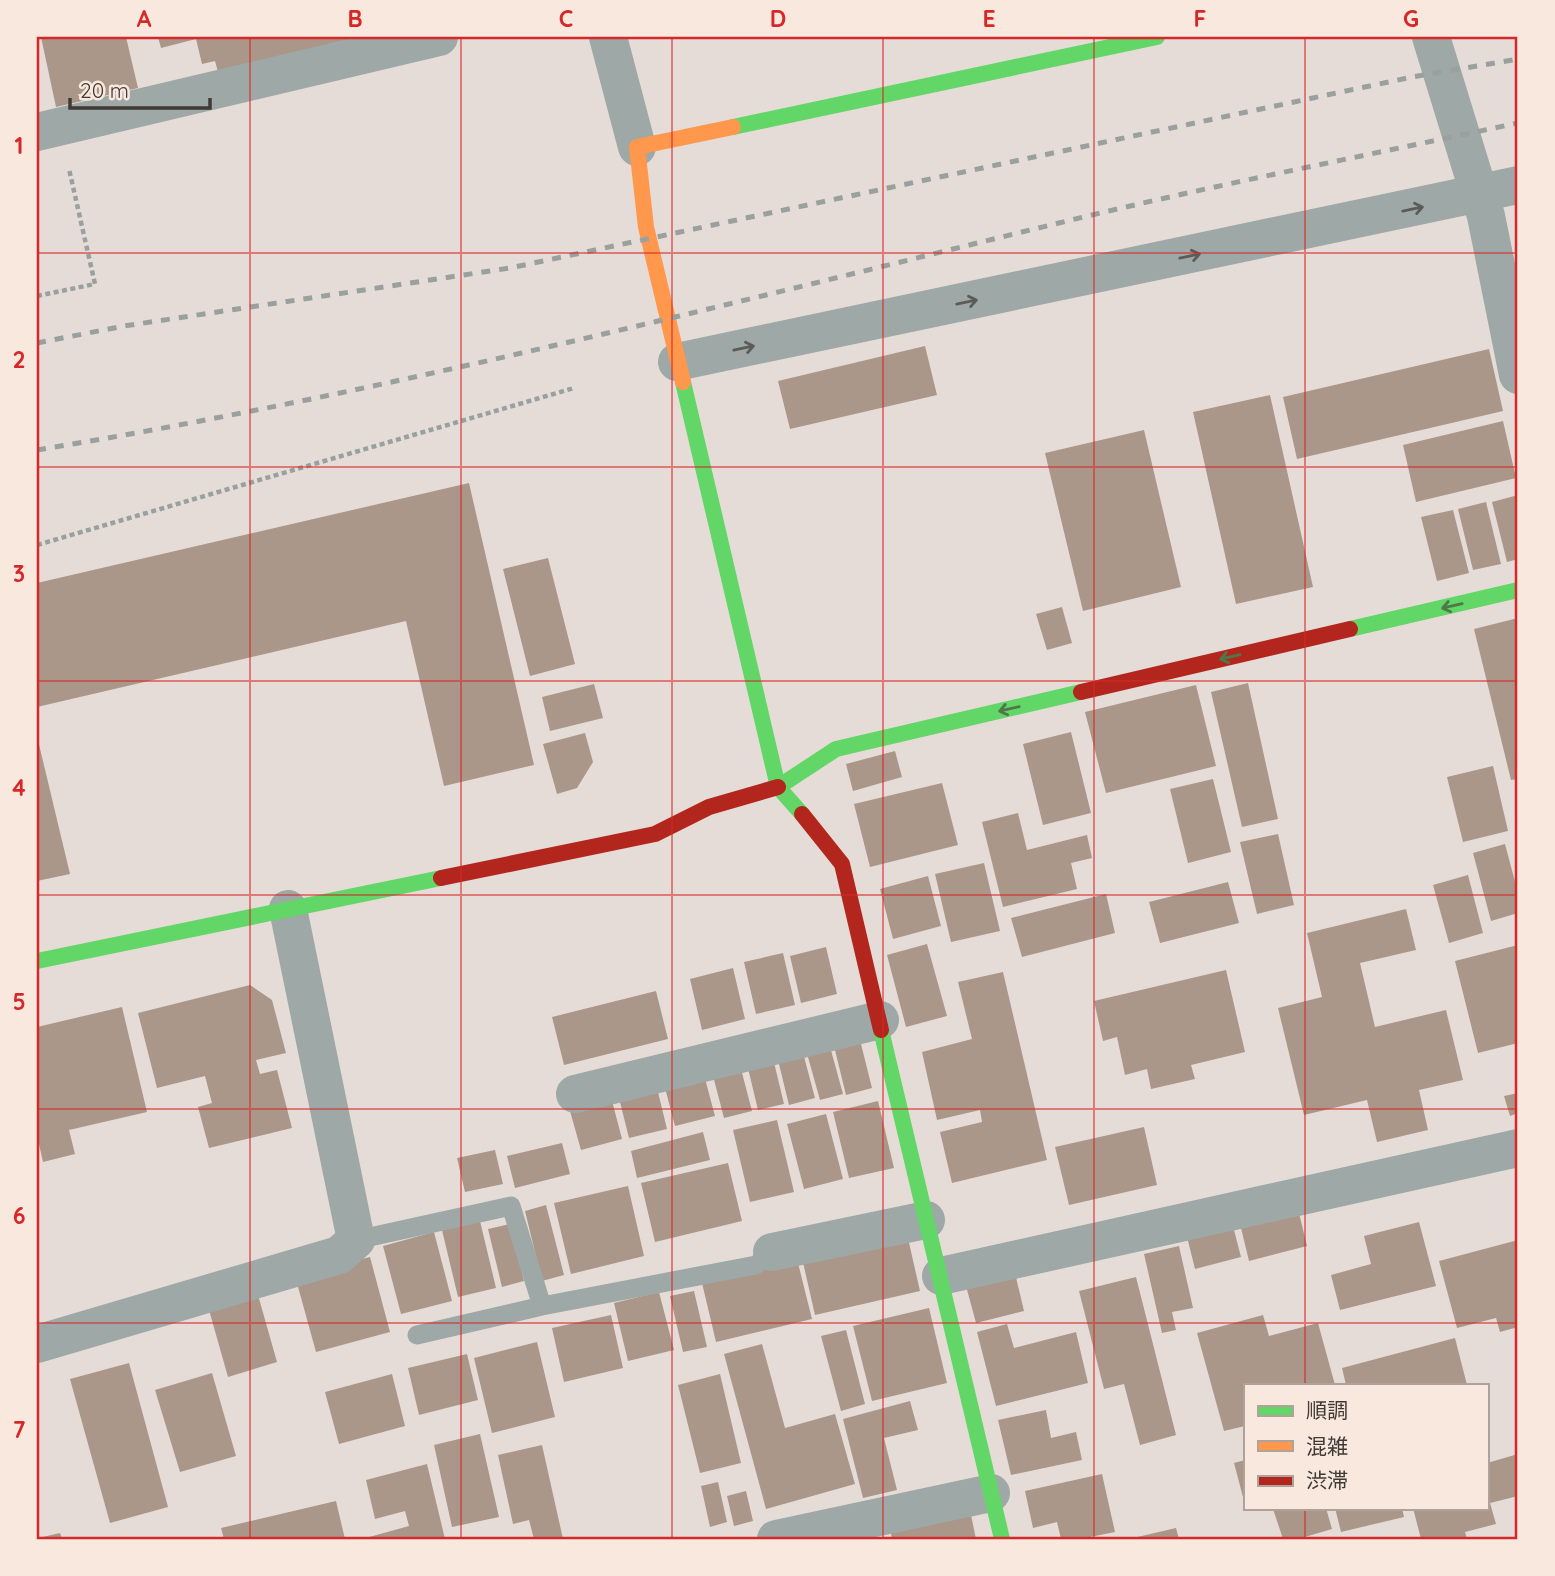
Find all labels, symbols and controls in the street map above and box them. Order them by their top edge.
text: A [137,4,152,33]
text: B [347,4,363,33]
text: C [559,4,573,33]
text: D [770,4,786,33]
text: E [982,4,996,33]
text: F [1194,4,1206,33]
text: G [1403,4,1419,33]
scale bar [70,66,210,110]
text: 20 m [80,77,129,103]
text: 1 [15,131,23,160]
one-way arrow [1401,202,1424,216]
one-way arrow [1178,248,1201,262]
one-way arrow [955,294,978,308]
one-way arrow [732,341,755,355]
text: 2 [12,345,26,374]
text: 3 [13,559,25,588]
one-way arrow [1441,600,1464,613]
one-way arrow [1219,651,1242,665]
one-way arrow [998,703,1021,716]
text: 4 [12,773,26,802]
text: 5 [12,987,26,1016]
text: 6 [13,1201,25,1230]
legend [1244,1384,1488,1510]
text: 順調 [1306,1397,1348,1423]
text: 7 [13,1415,26,1444]
text: 混雑 [1306,1433,1348,1459]
text: 渋滞 [1306,1467,1348,1493]

